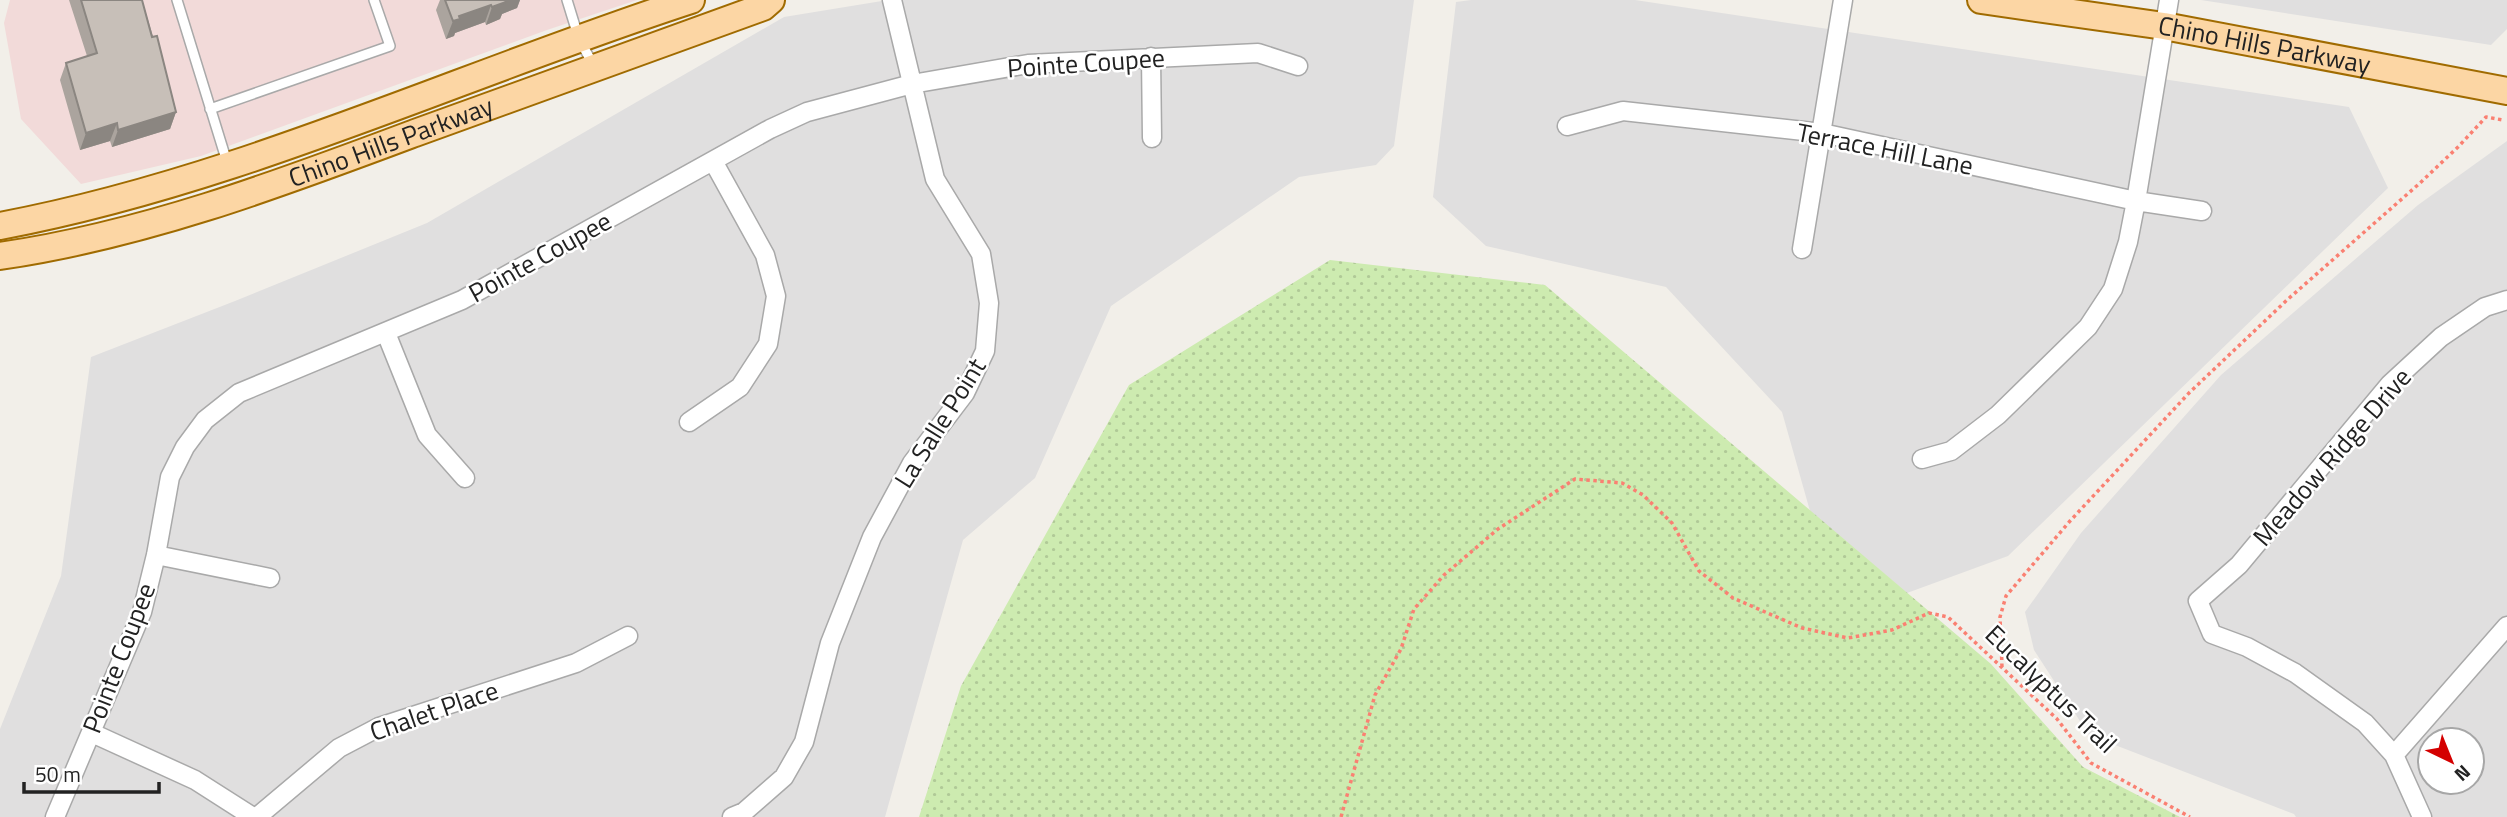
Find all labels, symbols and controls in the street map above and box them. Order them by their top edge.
street label: Chino Hills Parkway [2155,5,2374,84]
street label: Pointe Coupee [1006,38,1166,87]
street label: Chino Hills Parkway [283,86,499,197]
street label: Terrace Hill Lane [1793,112,1977,185]
street label: Pointe Coupee [461,201,618,312]
street label: La Salle Point [884,350,995,495]
street label: Meadow Ridge Drive [2243,359,2420,554]
street label: Pointe Coupee [72,577,165,739]
street label: Eucalyptus Trail [1977,615,2126,762]
street label: Chalet Place [364,670,503,751]
north arrow [2416,726,2486,796]
scale bar [24,750,159,794]
text: 50 m [35,758,81,790]
text: N [2448,759,2478,789]

